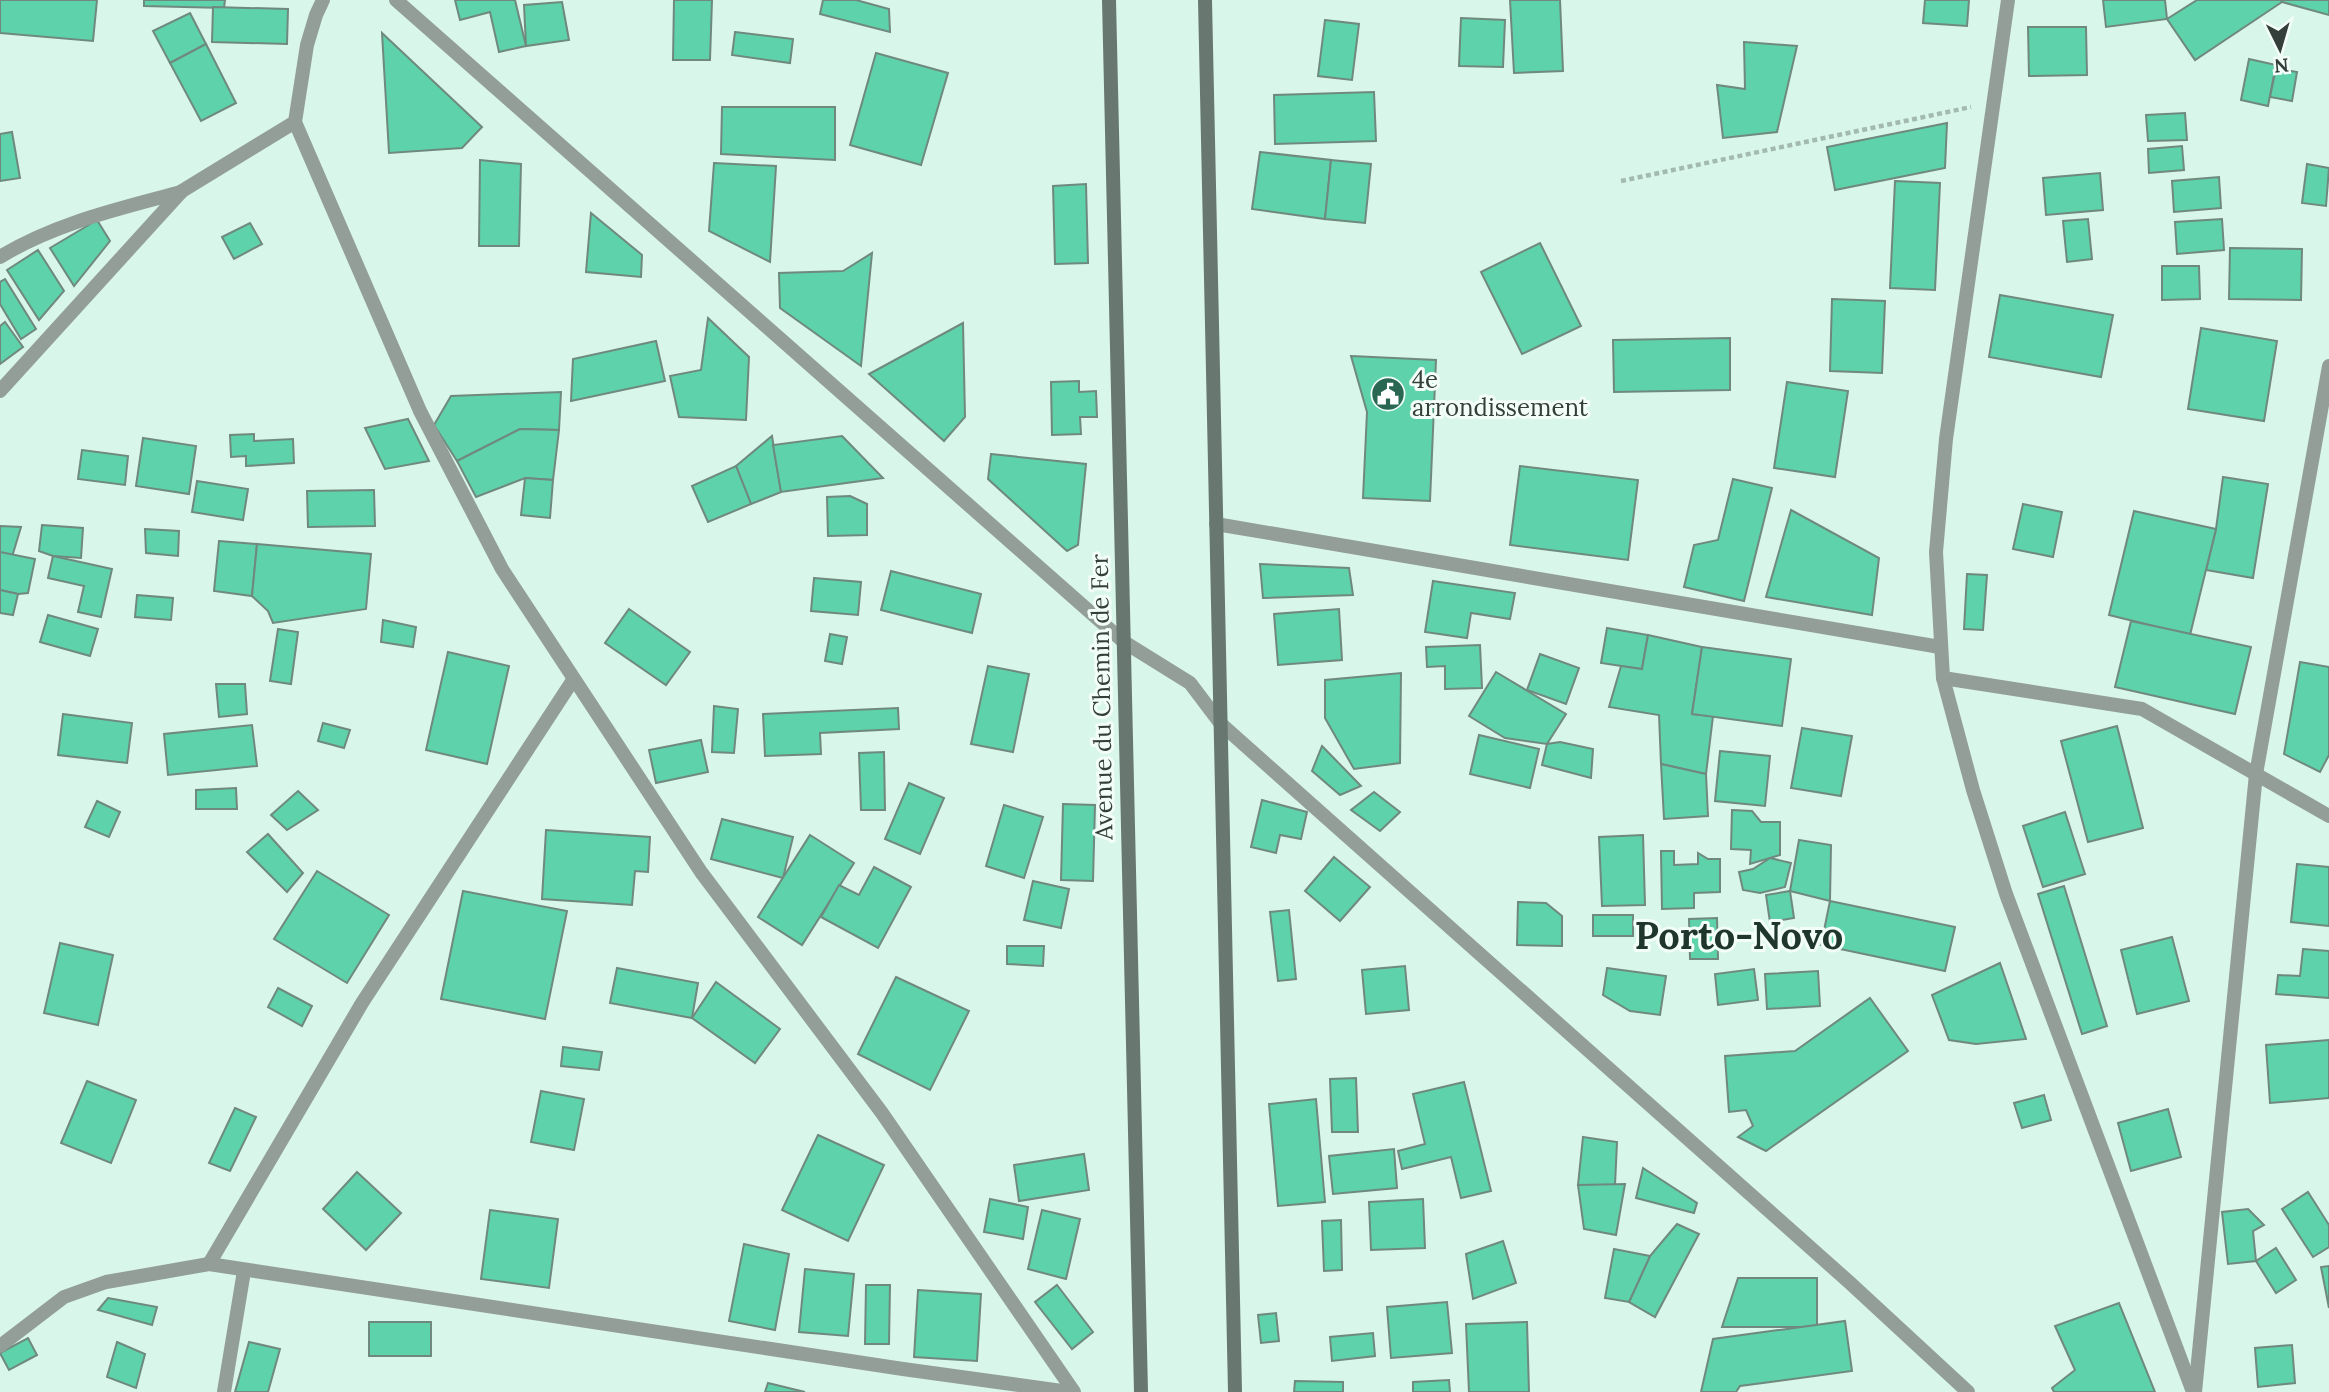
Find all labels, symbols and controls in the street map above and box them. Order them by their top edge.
north arrow [2245,14,2315,84]
text: N [2273,53,2290,79]
place label: 4e arrondissement [1412,364,1589,423]
public building icon: 4e arrondissement [1369,375,1407,413]
street label: Avenue du Chemin de Fer [1083,553,1120,841]
district label: Porto-Novo [1635,911,1843,959]

